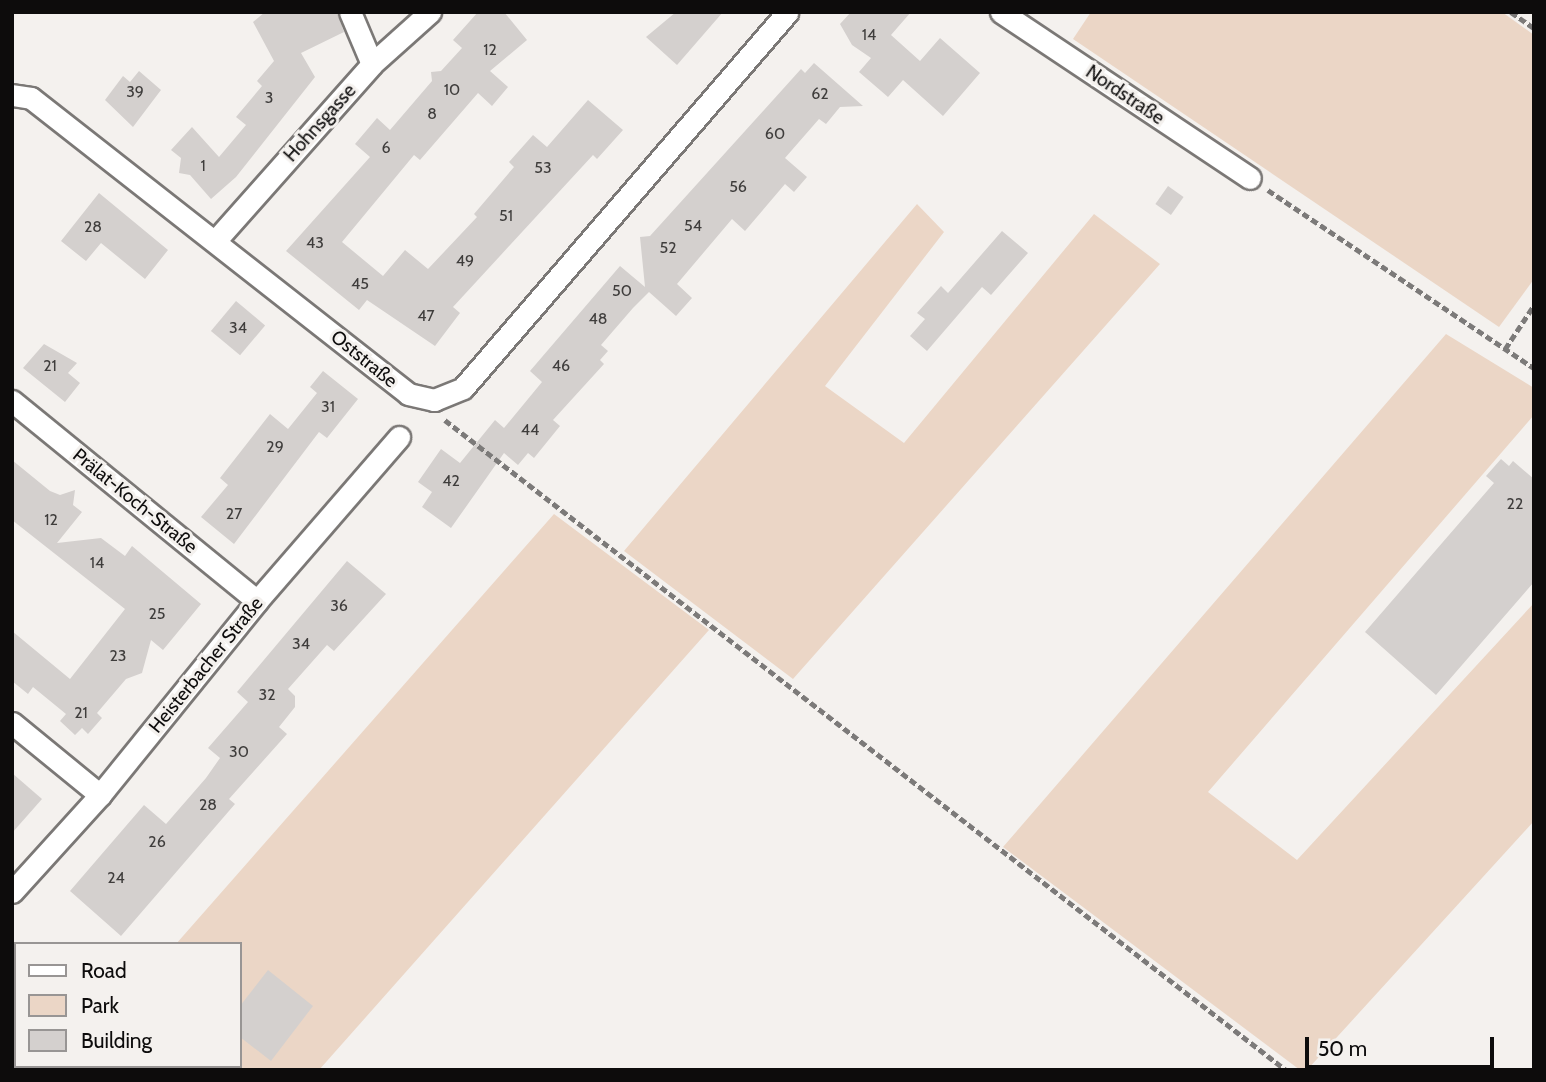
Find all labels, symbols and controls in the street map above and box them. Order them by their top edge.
house number: 14 [862,25,876,45]
house number: 12 [483,40,497,60]
street label: Nordstraße [1081,60,1169,130]
street label: Hohnsgasse [279,80,361,166]
house number: 10 [444,80,460,100]
house number: 39 [126,82,144,102]
house number: 62 [811,84,829,104]
house number: 3 [265,88,273,108]
house number: 8 [427,104,437,124]
house number: 60 [765,124,785,144]
house number: 6 [381,138,391,158]
house number: 1 [200,156,206,176]
house number: 53 [534,158,552,178]
house number: 56 [729,177,747,197]
house number: 51 [499,206,513,226]
house number: 54 [684,216,702,236]
house number: 28 [84,217,102,237]
house number: 43 [306,233,324,253]
house number: 52 [659,238,677,258]
house number: 49 [456,251,474,271]
house number: 45 [351,274,369,294]
house number: 50 [612,281,632,301]
house number: 47 [417,306,435,326]
house number: 48 [589,309,607,329]
house number: 34 [229,318,247,338]
street label: Oststraße [326,325,402,393]
house number: 21 [43,356,57,376]
house number: 46 [552,356,570,376]
house number: 31 [321,397,335,417]
house number: 44 [521,420,539,440]
house number: 29 [266,437,284,457]
street label: Prälat-Koch-Straße [68,444,202,558]
house number: 42 [442,471,460,491]
house number: 22 [1507,494,1523,514]
house number: 27 [226,504,242,524]
house number: 12 [44,510,58,530]
house number: 14 [90,553,104,573]
street label: Heisterbacher Straße [144,592,268,738]
house number: 36 [330,596,348,616]
house number: 25 [148,604,166,624]
house number: 34 [292,634,310,654]
house number: 23 [109,646,127,666]
house number: 32 [258,685,276,705]
house number: 21 [74,703,88,723]
house number: 30 [229,742,249,762]
house number: 28 [199,795,217,815]
house number: 26 [148,832,166,852]
house number: 24 [107,868,125,888]
legend [14,942,242,1068]
text: Road [81,958,127,983]
text: Park [81,993,119,1018]
scale bar [1308,1023,1497,1066]
text: Building [81,1028,152,1053]
text: 50 m [1318,1036,1367,1061]

